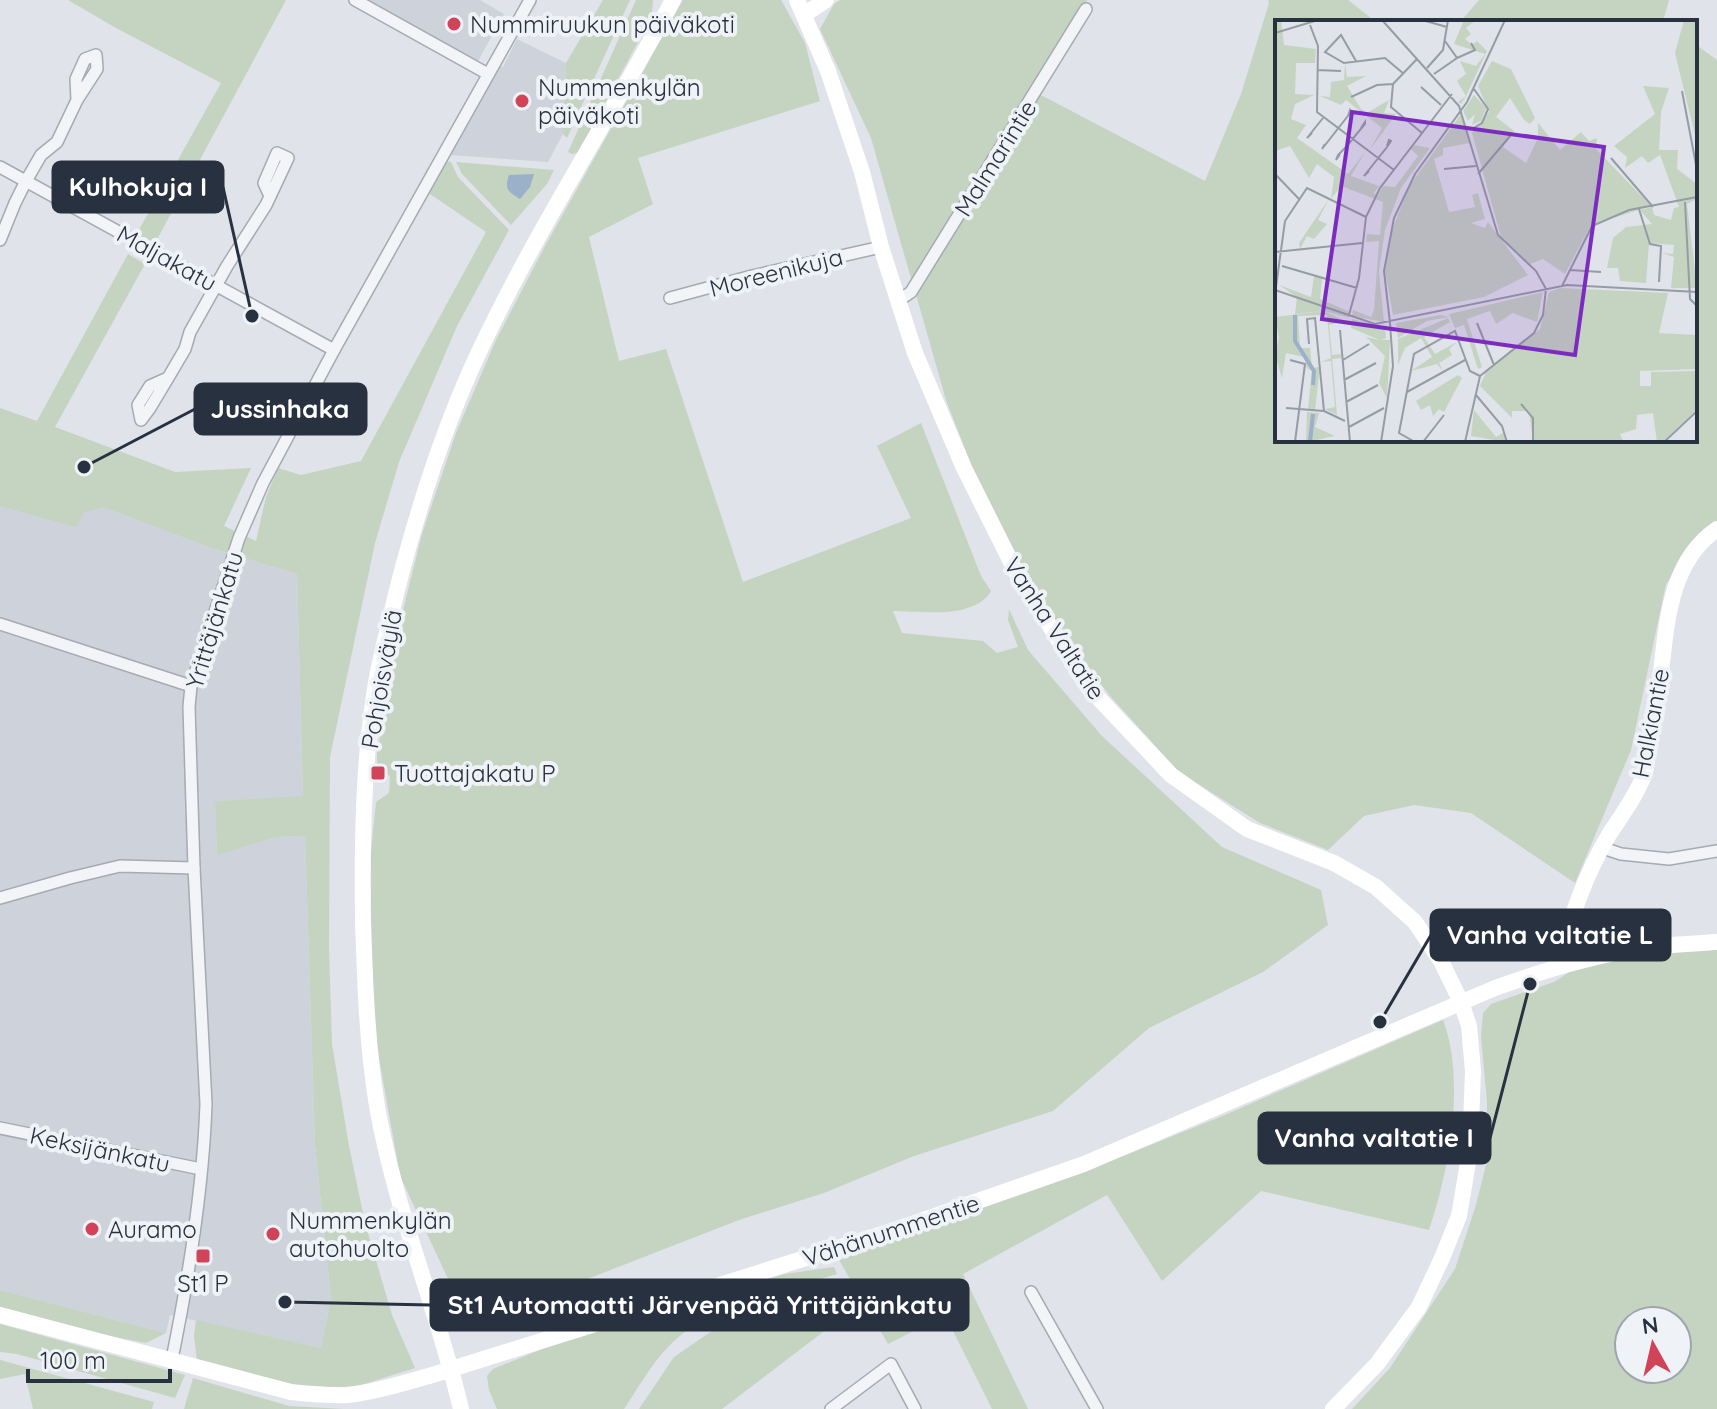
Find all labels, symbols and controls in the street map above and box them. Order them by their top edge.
place label: Nummiruukun päiväkoti [470,9,735,39]
marker: Nummiruukun päiväkoti [445,15,463,33]
inset map [1275,20,1697,442]
place label: Nummenkylän päiväkoti [538,72,701,130]
marker: Nummenkylän päiväkoti [513,92,531,110]
street label: Malmarintie [947,94,1043,222]
callout: Kulhokuja I [53,162,223,212]
text: Kulhokuja I [69,170,207,203]
street label: Maljakatu [112,218,222,298]
street label: Moreenikuja [706,241,846,303]
callout: Jussinhaka [195,384,366,434]
text: Jussinhaka [211,392,349,425]
street label: Yrittäjänkatu [179,548,249,692]
street label: Vanha Valtatie [998,551,1112,705]
street label: Pohjoisväylä [354,607,408,751]
street label: Halkiantie [1625,666,1675,780]
place label: Tuottajakatu P [394,758,556,788]
marker: Tuottajakatu P [369,764,387,782]
callout: Vanha valtatie L [1431,910,1670,960]
text: Vanha valtatie L [1447,918,1653,951]
callout: Vanha valtatie I [1259,1113,1490,1163]
street label: Keksijänkatu [27,1120,173,1178]
text: Vanha valtatie I [1274,1121,1474,1154]
street label: Vähänummentie [799,1187,983,1273]
place label: Nummenkylän autohuolto [289,1205,452,1263]
place label: Auramo [108,1214,197,1244]
marker: Auramo [83,1220,101,1238]
marker: Nummenkylän autohuolto [264,1225,282,1243]
marker: St1 P [194,1247,212,1265]
place label: St1 P [177,1268,229,1298]
callout: St1 Automaatti Järvenpää Yrittäjänkatu [431,1280,968,1330]
text: St1 Automaatti Järvenpää Yrittäjänkatu [448,1288,952,1321]
north arrow [1613,1305,1693,1385]
text: N [1640,1310,1660,1340]
scale bar [28,1333,170,1383]
text: 100 m [40,1345,106,1375]

